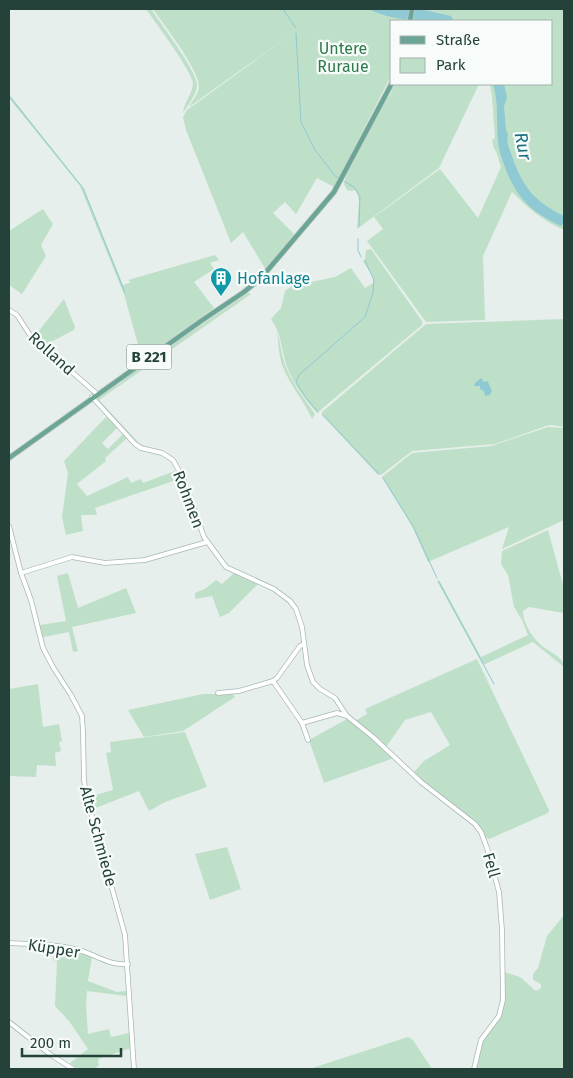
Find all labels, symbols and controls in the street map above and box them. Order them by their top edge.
legend [390,20,553,85]
text: Straße [436,31,480,49]
park label: Untere Ruraue [317,39,369,76]
text: Park [436,56,466,74]
water label: Rur [510,130,537,163]
building icon: Hofanlage [209,266,233,297]
place label: Hofanlage [237,269,310,288]
street label: Rolland [25,328,79,379]
road number: B 221 [126,344,172,370]
street label: Rohmen [169,468,208,531]
street label: Alte Schmiede [76,784,121,888]
street label: Fell [479,850,504,880]
street label: Küpper [27,935,82,962]
scale bar [22,1026,121,1058]
text: 200 m [30,1034,71,1052]

